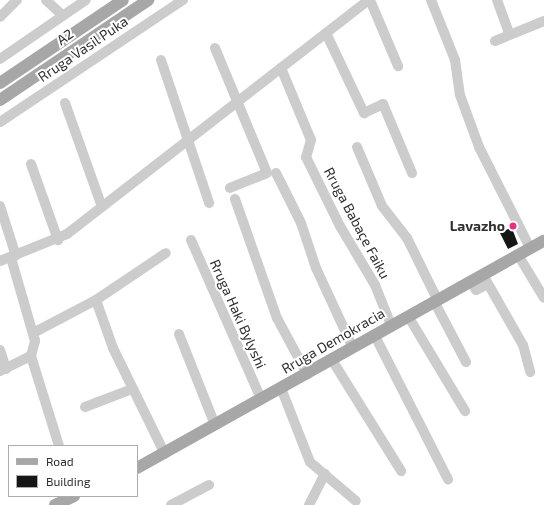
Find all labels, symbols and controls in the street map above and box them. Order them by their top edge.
street label: Rruga Vasil Puka [35,13,131,85]
street label: A2 [53,25,77,49]
street label: Rruga Babaçe Faiku [321,164,393,282]
place label: Lavazho [450,218,505,234]
marker: Lavazho [508,221,518,231]
street label: Rruga Haki Bylyshi [206,257,270,371]
street label: Rruga Demokracia [278,305,388,377]
legend [8,445,138,497]
text: Road [46,454,74,468]
text: Building [46,474,90,488]

